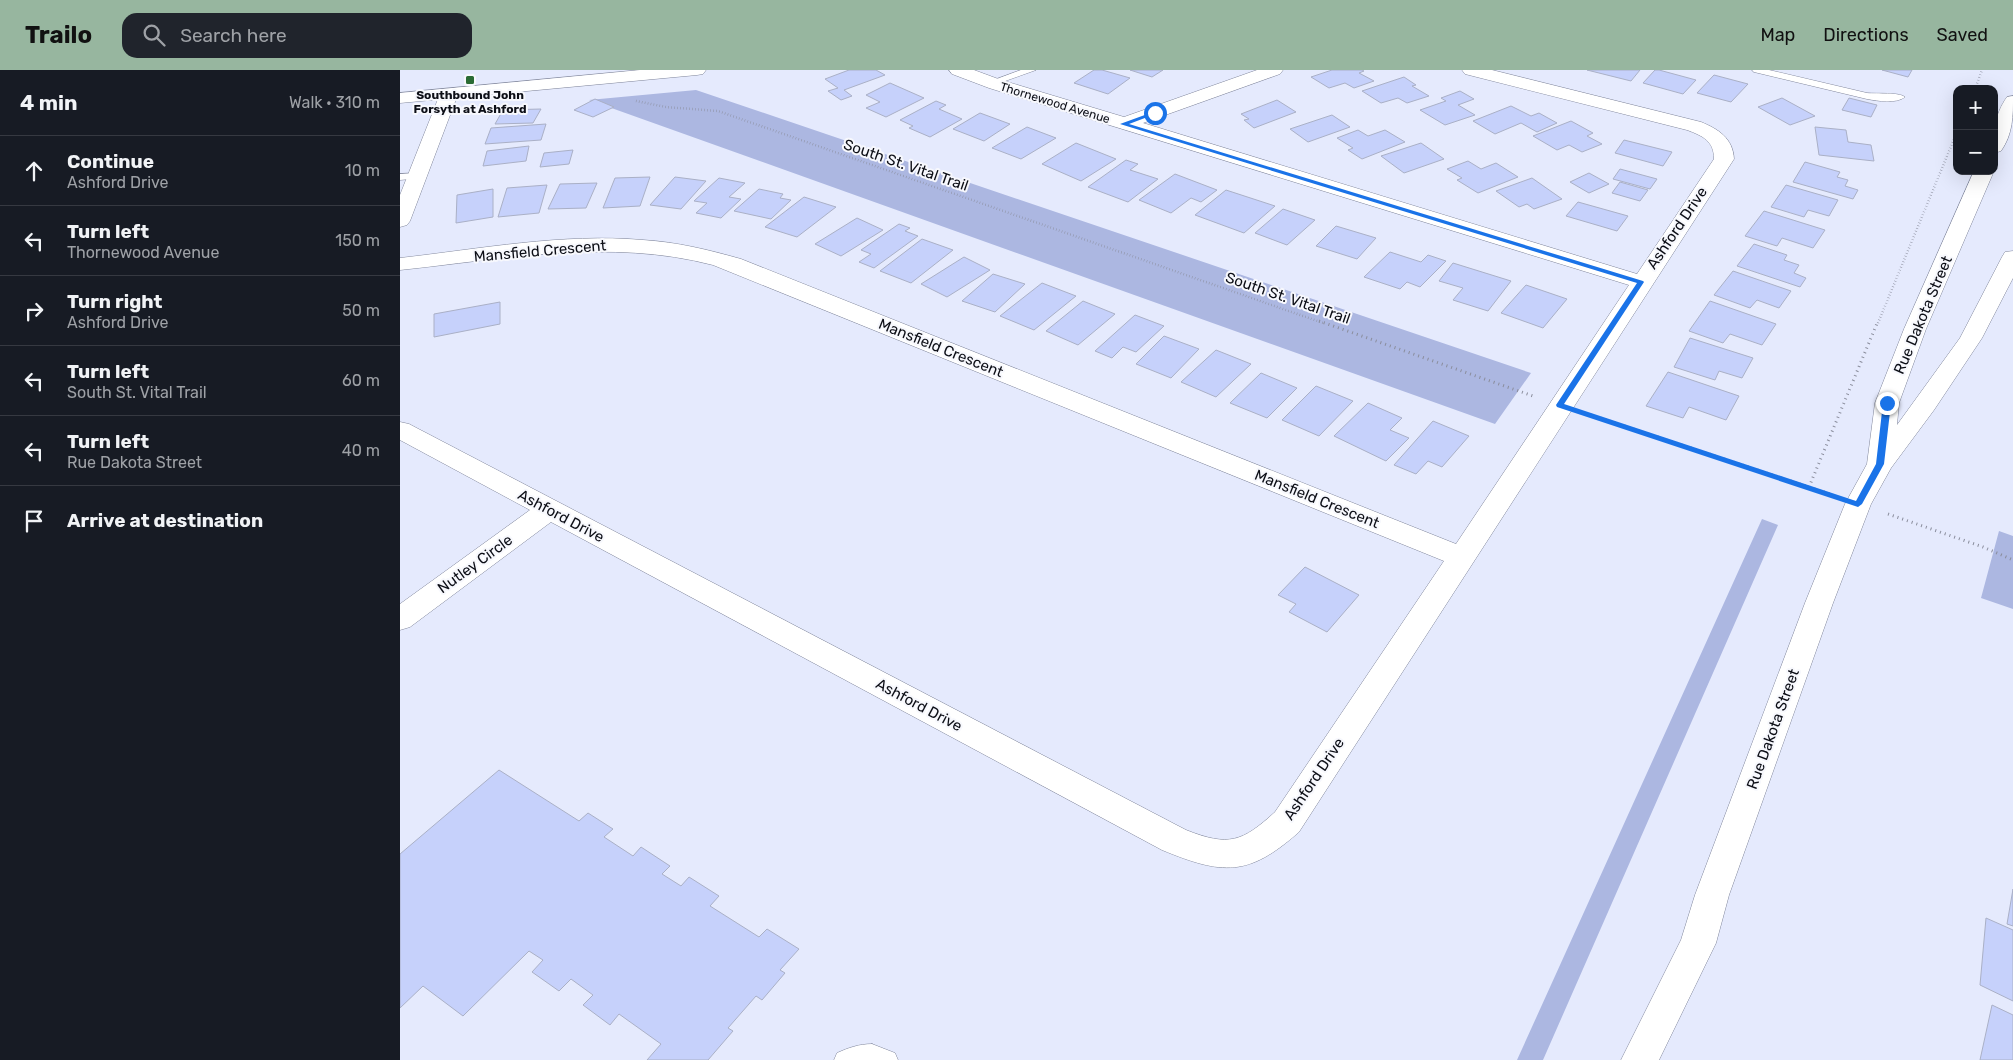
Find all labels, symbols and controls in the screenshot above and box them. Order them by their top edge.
search box [122,13,472,58]
text: Trailo [25,21,92,49]
icon: search [140,21,168,49]
text: Search here [180,24,287,47]
text: Map [1760,24,1795,46]
text: Directions [1823,24,1909,46]
text: Saved [1937,24,1988,46]
marker: Southbound John Forsyth at Ashford [464,74,476,86]
street label: Thornewood Avenue [998,80,1112,126]
map controls [1953,85,1998,175]
button: + [1953,85,1998,130]
place label: Southbound John Forsyth at Ashford [414,88,526,116]
text: 4 min [20,90,78,115]
text: Walk · 310 m [289,93,380,112]
route start [1144,102,1167,125]
button: − [1953,130,1998,175]
street label: South St. Vital Trail [841,135,971,195]
text: Continue [67,150,154,173]
icon: ahead [20,157,48,185]
text: 10 m [345,161,380,180]
text: Ashford Drive [67,173,169,192]
street label: Ashford Drive [1643,184,1711,272]
text: Turn left [67,220,149,243]
icon: left [20,227,48,255]
text: 150 m [335,231,380,250]
street label: Mansfield Crescent [473,236,607,266]
text: Thornewood Avenue [67,243,219,262]
street label: Rue Dakota Street [1890,253,1956,377]
street label: South St. Vital Trail [1223,268,1353,328]
text: Turn right [67,290,162,313]
icon: right [20,297,48,325]
text: 50 m [342,301,380,320]
text: Ashford Drive [67,313,169,332]
street label: Mansfield Crescent [876,315,1006,381]
text: Turn left [67,360,149,383]
icon: left [20,367,48,395]
text: 60 m [342,371,380,390]
text: South St. Vital Trail [67,383,207,402]
route end [1876,392,1899,415]
text: Turn left [67,430,149,453]
icon: left [20,437,48,465]
text: 40 m [342,441,380,460]
text: Rue Dakota Street [67,453,202,472]
street label: Mansfield Crescent [1252,466,1382,532]
street label: Ashford Drive [515,486,607,546]
icon: arrive [20,507,48,535]
text: Arrive at destination [67,509,263,532]
street label: Nutley Circle [434,531,516,597]
street label: Rue Dakota Street [1743,666,1803,792]
street label: Ashford Drive [873,675,965,735]
street label: Ashford Drive [1280,735,1348,823]

